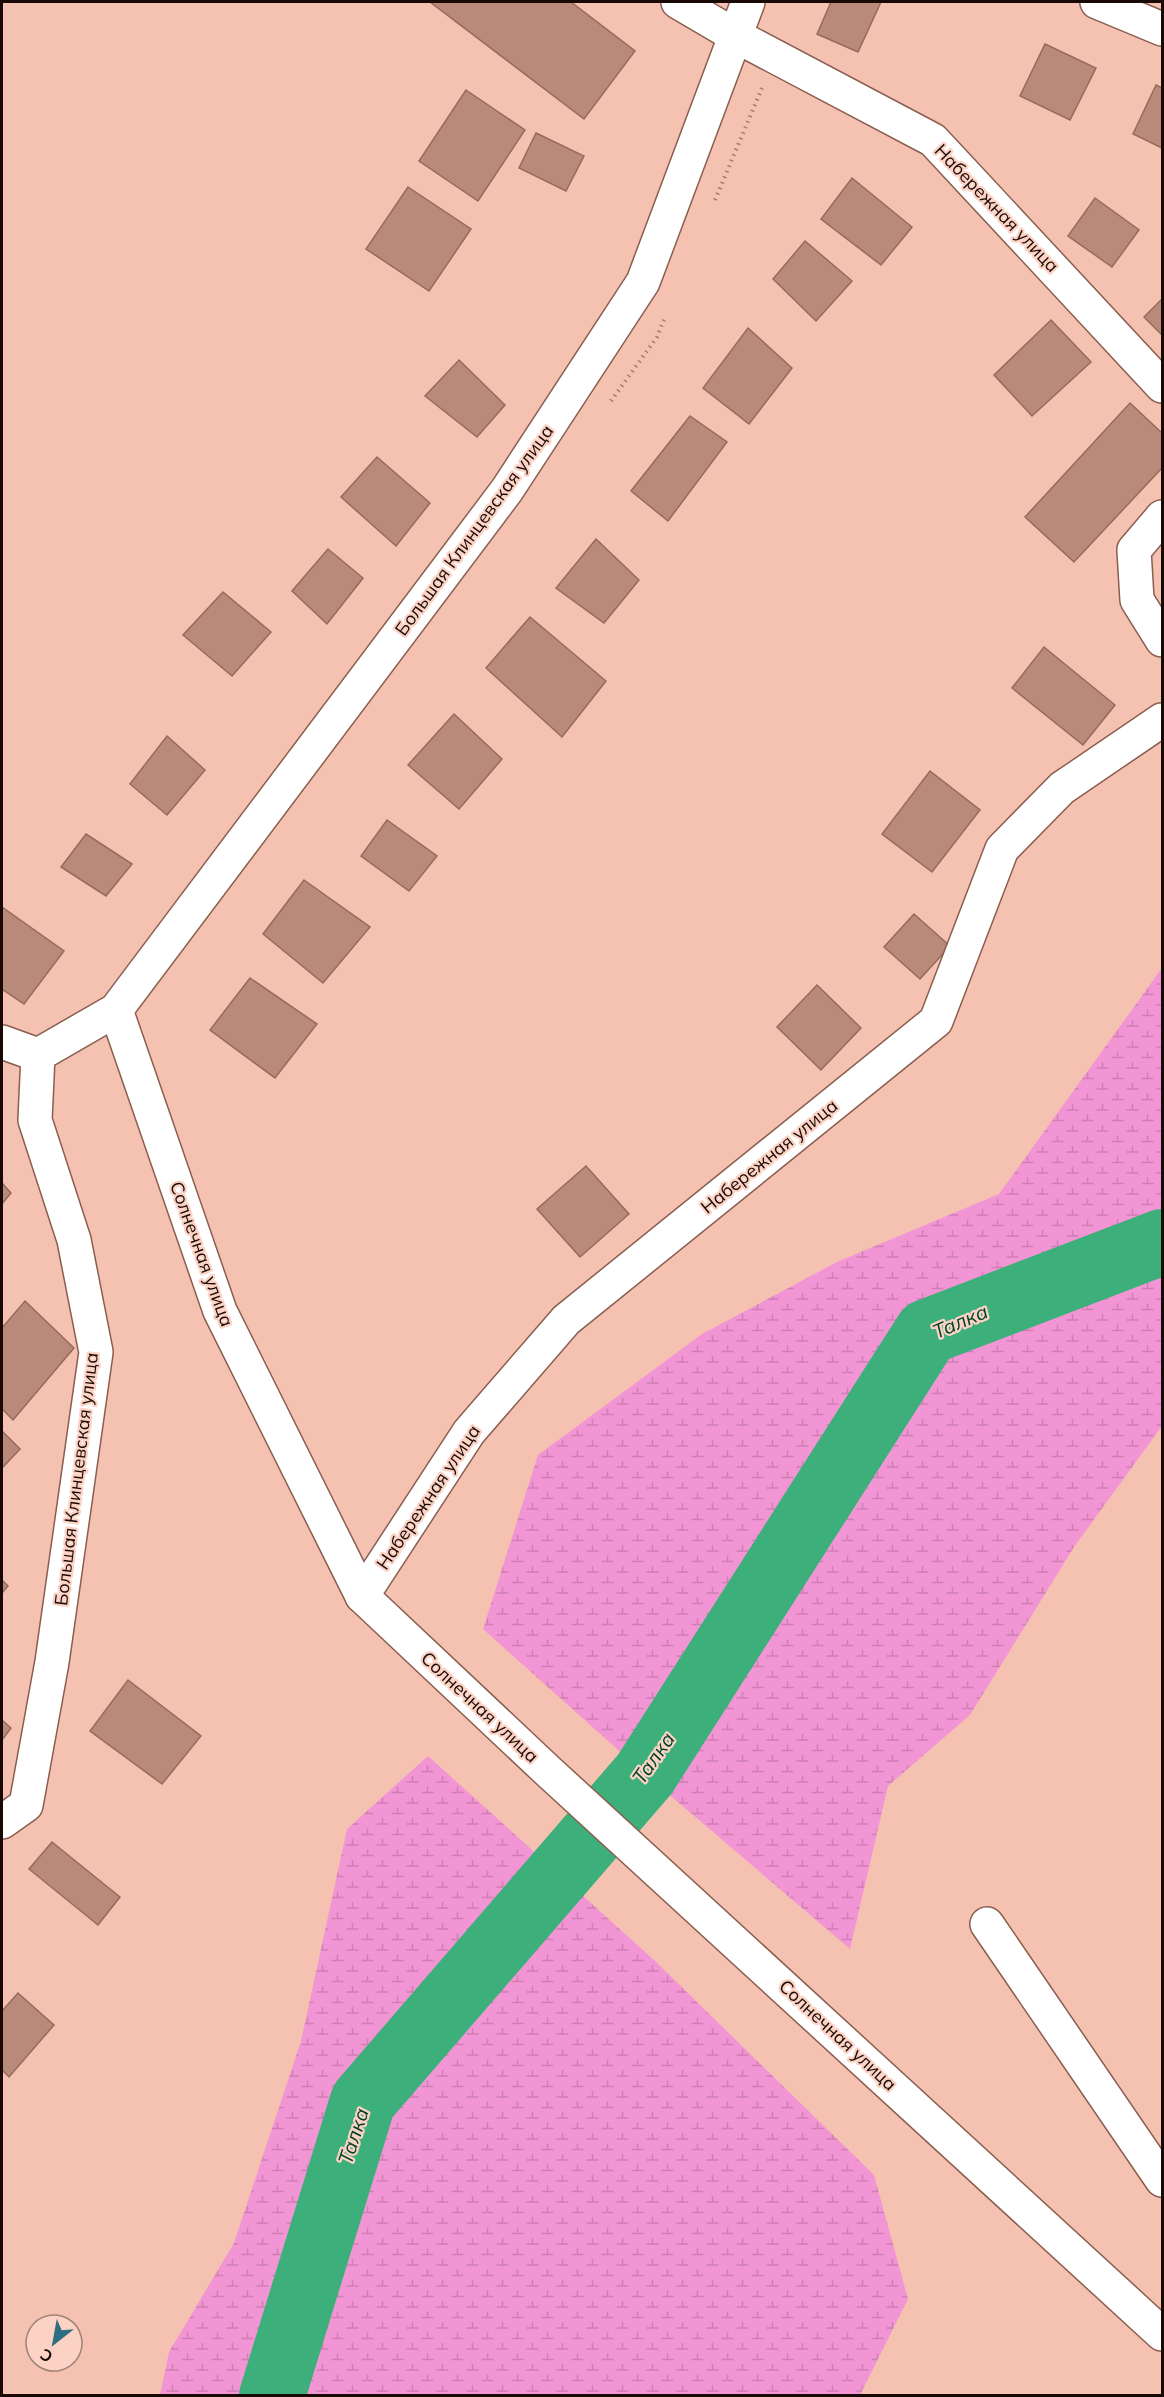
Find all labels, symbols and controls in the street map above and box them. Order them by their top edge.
street label: Набережная улица [930,139,1064,277]
street label: Большая Клинцевская улица [390,420,558,640]
street label: Набережная улица [696,1094,842,1218]
street label: Солнечная улица [165,1178,239,1330]
water label: Талка [929,1298,991,1344]
street label: Большая Клинцевская улица [49,1351,103,1607]
street label: Набережная улица [371,1420,485,1574]
street label: Солнечная улица [416,1647,544,1767]
water label: Талка [626,1727,680,1789]
street label: Солнечная улица [774,1975,902,2095]
water label: Талка [332,2105,374,2167]
north arrow [24,2313,84,2373]
text: С [36,2344,56,2367]

